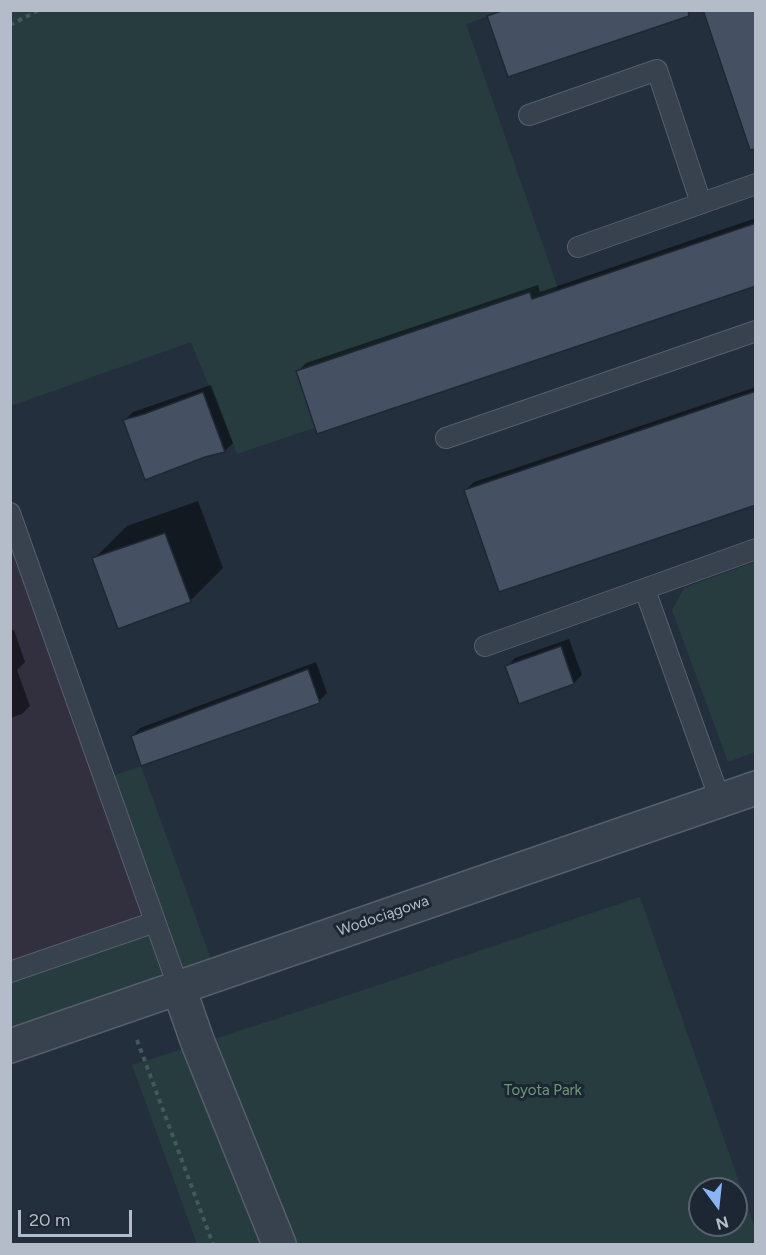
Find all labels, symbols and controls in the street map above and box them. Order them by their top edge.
street label: Wodociągowa [335,892,431,940]
park label: Toyota Park [504,1082,582,1100]
north arrow [688,1177,748,1237]
scale bar [21,1198,135,1236]
text: 20 m [29,1209,70,1231]
text: N [714,1212,731,1234]

